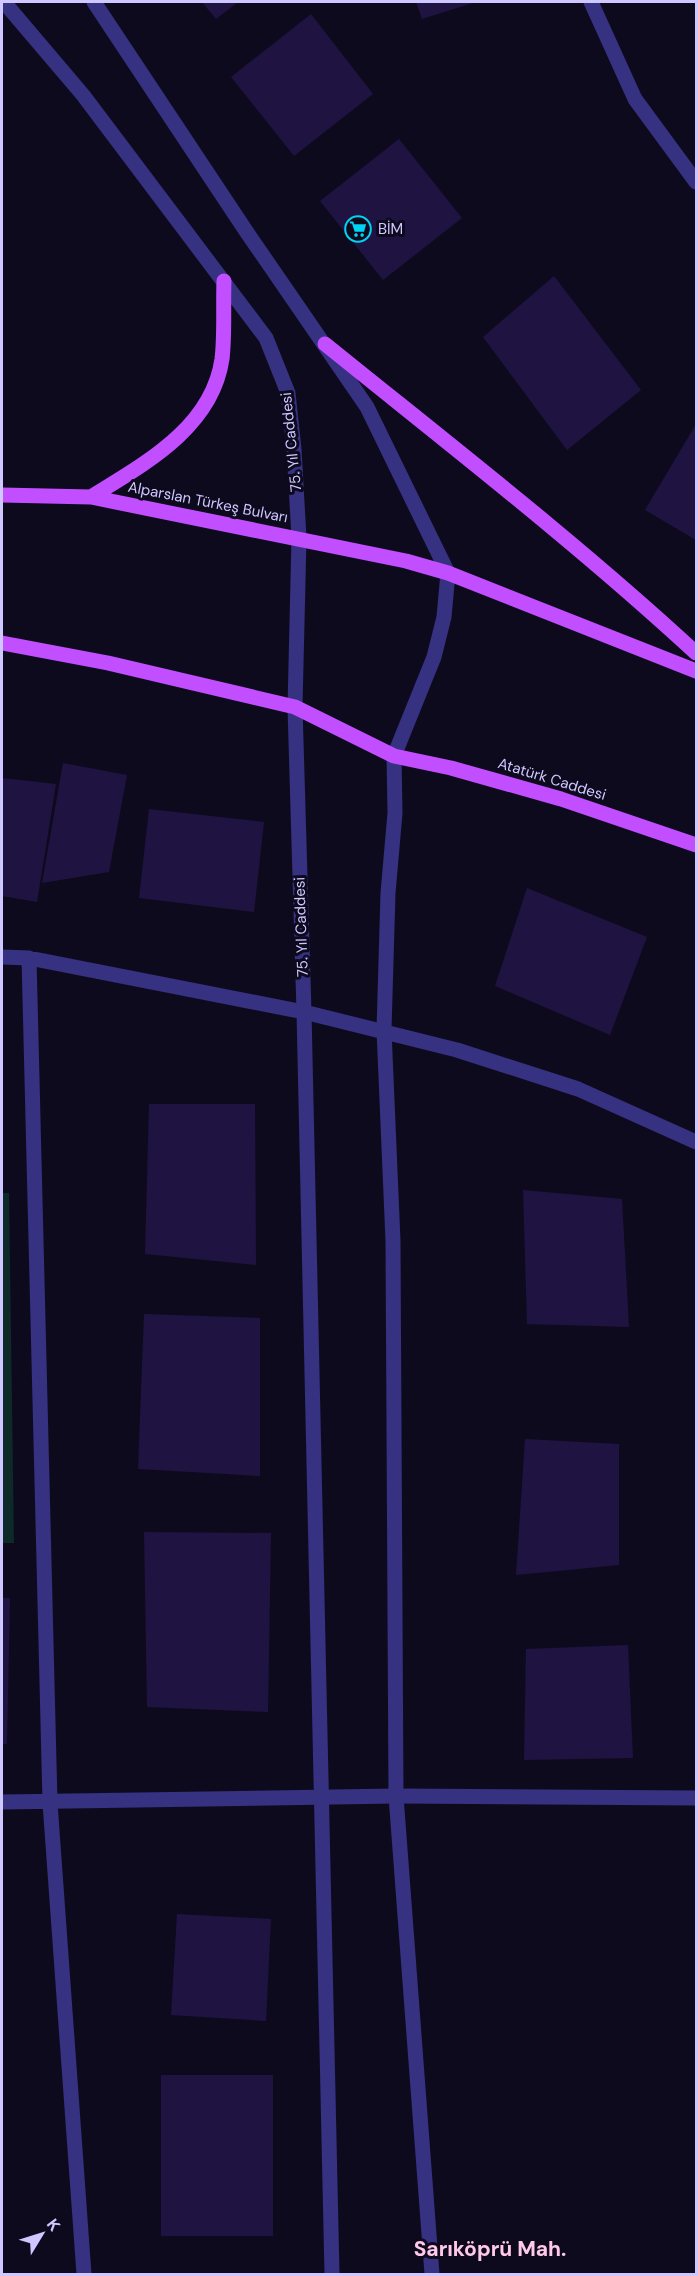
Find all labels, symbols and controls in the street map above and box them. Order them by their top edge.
supermarket icon: BİM [343,214,373,244]
place label: BİM [378,219,403,239]
street label: 75. Yıl Caddesi [276,391,306,493]
street label: Alparslan Türkeş Bulvarı [126,477,290,527]
street label: Atatürk Caddesi [495,753,609,805]
street label: 75. Yıl Caddesi [289,877,313,977]
north arrow [12,2204,72,2264]
text: K [42,2214,65,2236]
district label: Sarıköprü Mah. [414,2235,566,2263]

